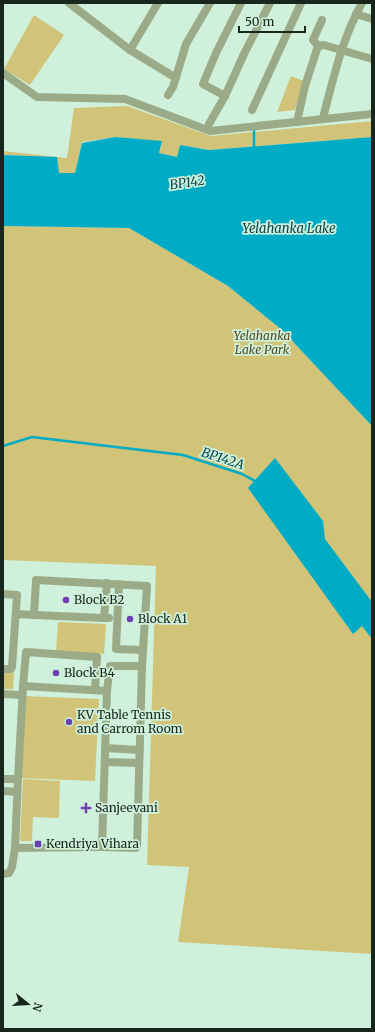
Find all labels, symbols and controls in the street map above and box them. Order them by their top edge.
scale bar [239,8,305,34]
text: 50 m [245,14,274,29]
water label: BP142 [168,172,206,193]
water label: Yelahanka Lake [242,220,336,237]
park label: Yelahanka Lake Park [233,328,291,357]
water label: BP142A [199,444,247,474]
place label: Block B2 [74,592,124,607]
marker: Block B2 [61,595,71,605]
place label: Block A1 [138,611,188,626]
marker: Block A1 [125,614,135,624]
place label: Block B4 [64,665,116,680]
marker: Block B4 [51,668,61,678]
place label: KV Table Tennis and Carrom Room [77,707,183,736]
marker: KV Table Tennis and Carrom Room [64,717,74,727]
place label: Sanjeevani [95,800,158,815]
marker: Sanjeevani [80,802,92,814]
place label: Kendriya Vihara [46,836,139,851]
marker: Kendriya Vihara [33,839,43,849]
north arrow [8,984,48,1024]
text: N [29,1001,46,1014]

